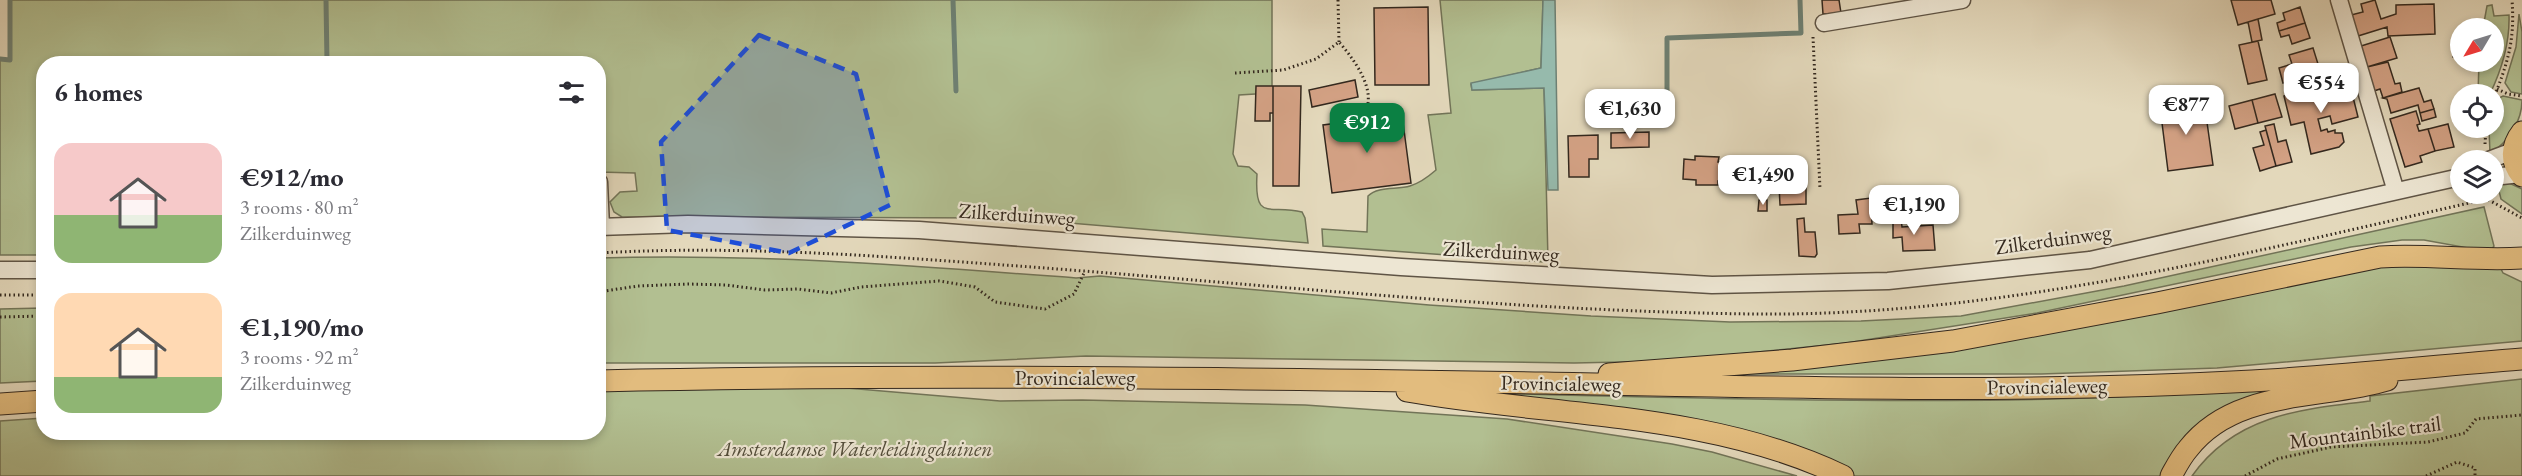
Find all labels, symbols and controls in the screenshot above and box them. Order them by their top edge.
north arrow [2450,18,2504,72]
map controls [2450,18,2504,204]
pin: €554 [2285,63,2357,114]
text: €554 [2298,69,2344,95]
text: 6 homes [54,75,143,109]
icon: filters [555,76,588,109]
button: locate [2450,84,2504,138]
pin: €877 [2150,85,2222,136]
pin: €1,630 [1581,89,1679,140]
text: €877 [2163,91,2209,117]
text: €1,630 [1599,95,1661,121]
pin: €912 [1331,103,1403,154]
text: €912 [1344,109,1390,135]
button: layers [2450,150,2504,204]
pin: €1,490 [1714,155,1812,206]
text: €912/mo [240,160,343,194]
text: €1,490 [1732,161,1794,187]
icon: home [102,167,174,239]
pin: €1,190 [1865,185,1963,236]
text: €1,190 [1883,191,1945,217]
text: 3 rooms · 80 m² [240,194,359,220]
street label: Zilkerduinweg [958,196,1077,232]
street label: Zilkerduinweg [1993,217,2113,260]
text: Zilkerduinweg [240,220,351,246]
street label: Zilkerduinweg [1442,234,1561,268]
text: €1,190/mo [240,310,364,344]
icon: home [102,317,174,389]
text: 3 rooms · 92 m² [240,344,359,370]
street label: Provincialeweg [1015,364,1136,391]
street label: Provincialeweg [1500,368,1622,398]
text: Zilkerduinweg [240,370,351,396]
street label: Provincialeweg [1986,371,2108,401]
street label: Mountainbike trail [2288,409,2442,455]
park label: Amsterdamse Waterleidingduinen [716,435,992,462]

